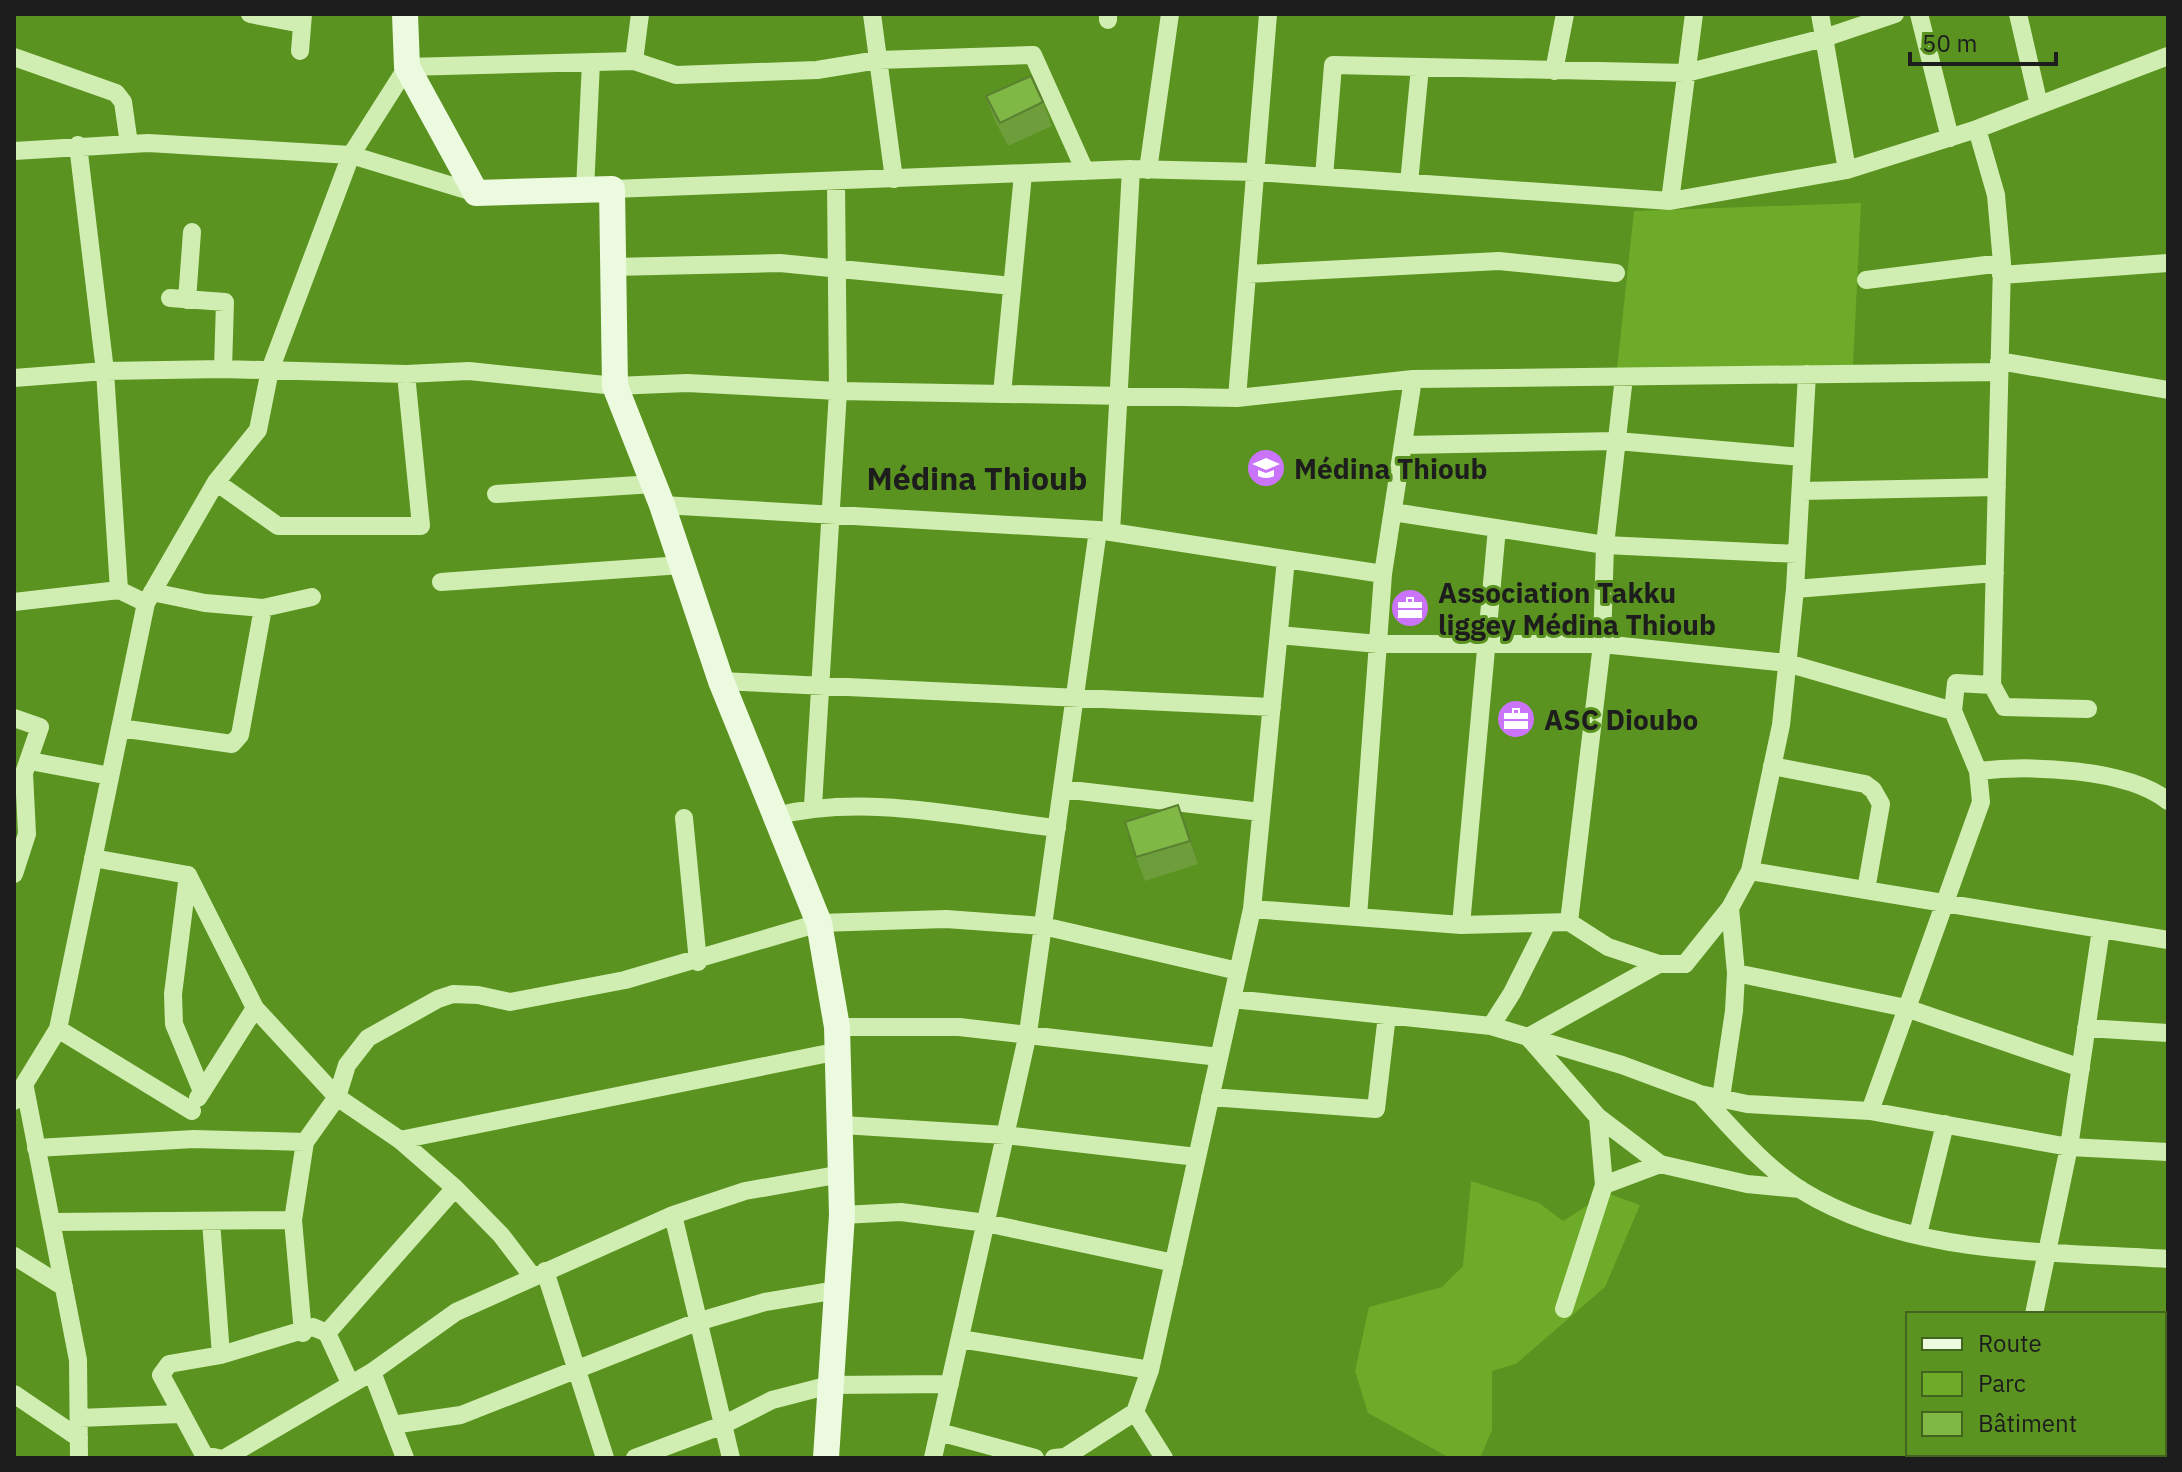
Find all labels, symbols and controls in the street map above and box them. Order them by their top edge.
scale bar [1910,16,2056,66]
text: 50 m [1922,27,1977,59]
school or university icon: Médina Thioub [1245,447,1287,489]
place label: Médina Thioub [1294,450,1487,487]
district label: Médina Thioub [866,457,1088,499]
place label: Association Takku liggey Médina Thioub [1438,574,1716,643]
office icon: Association Takku liggey Médina Thioub [1389,587,1431,629]
office icon: ASC Dioubo [1495,698,1537,740]
place label: ASC Dioubo [1544,701,1698,738]
legend [1906,1312,2166,1456]
text: Route [1978,1327,2042,1359]
text: Parc [1978,1367,2026,1399]
text: Bâtiment [1978,1407,2077,1439]

